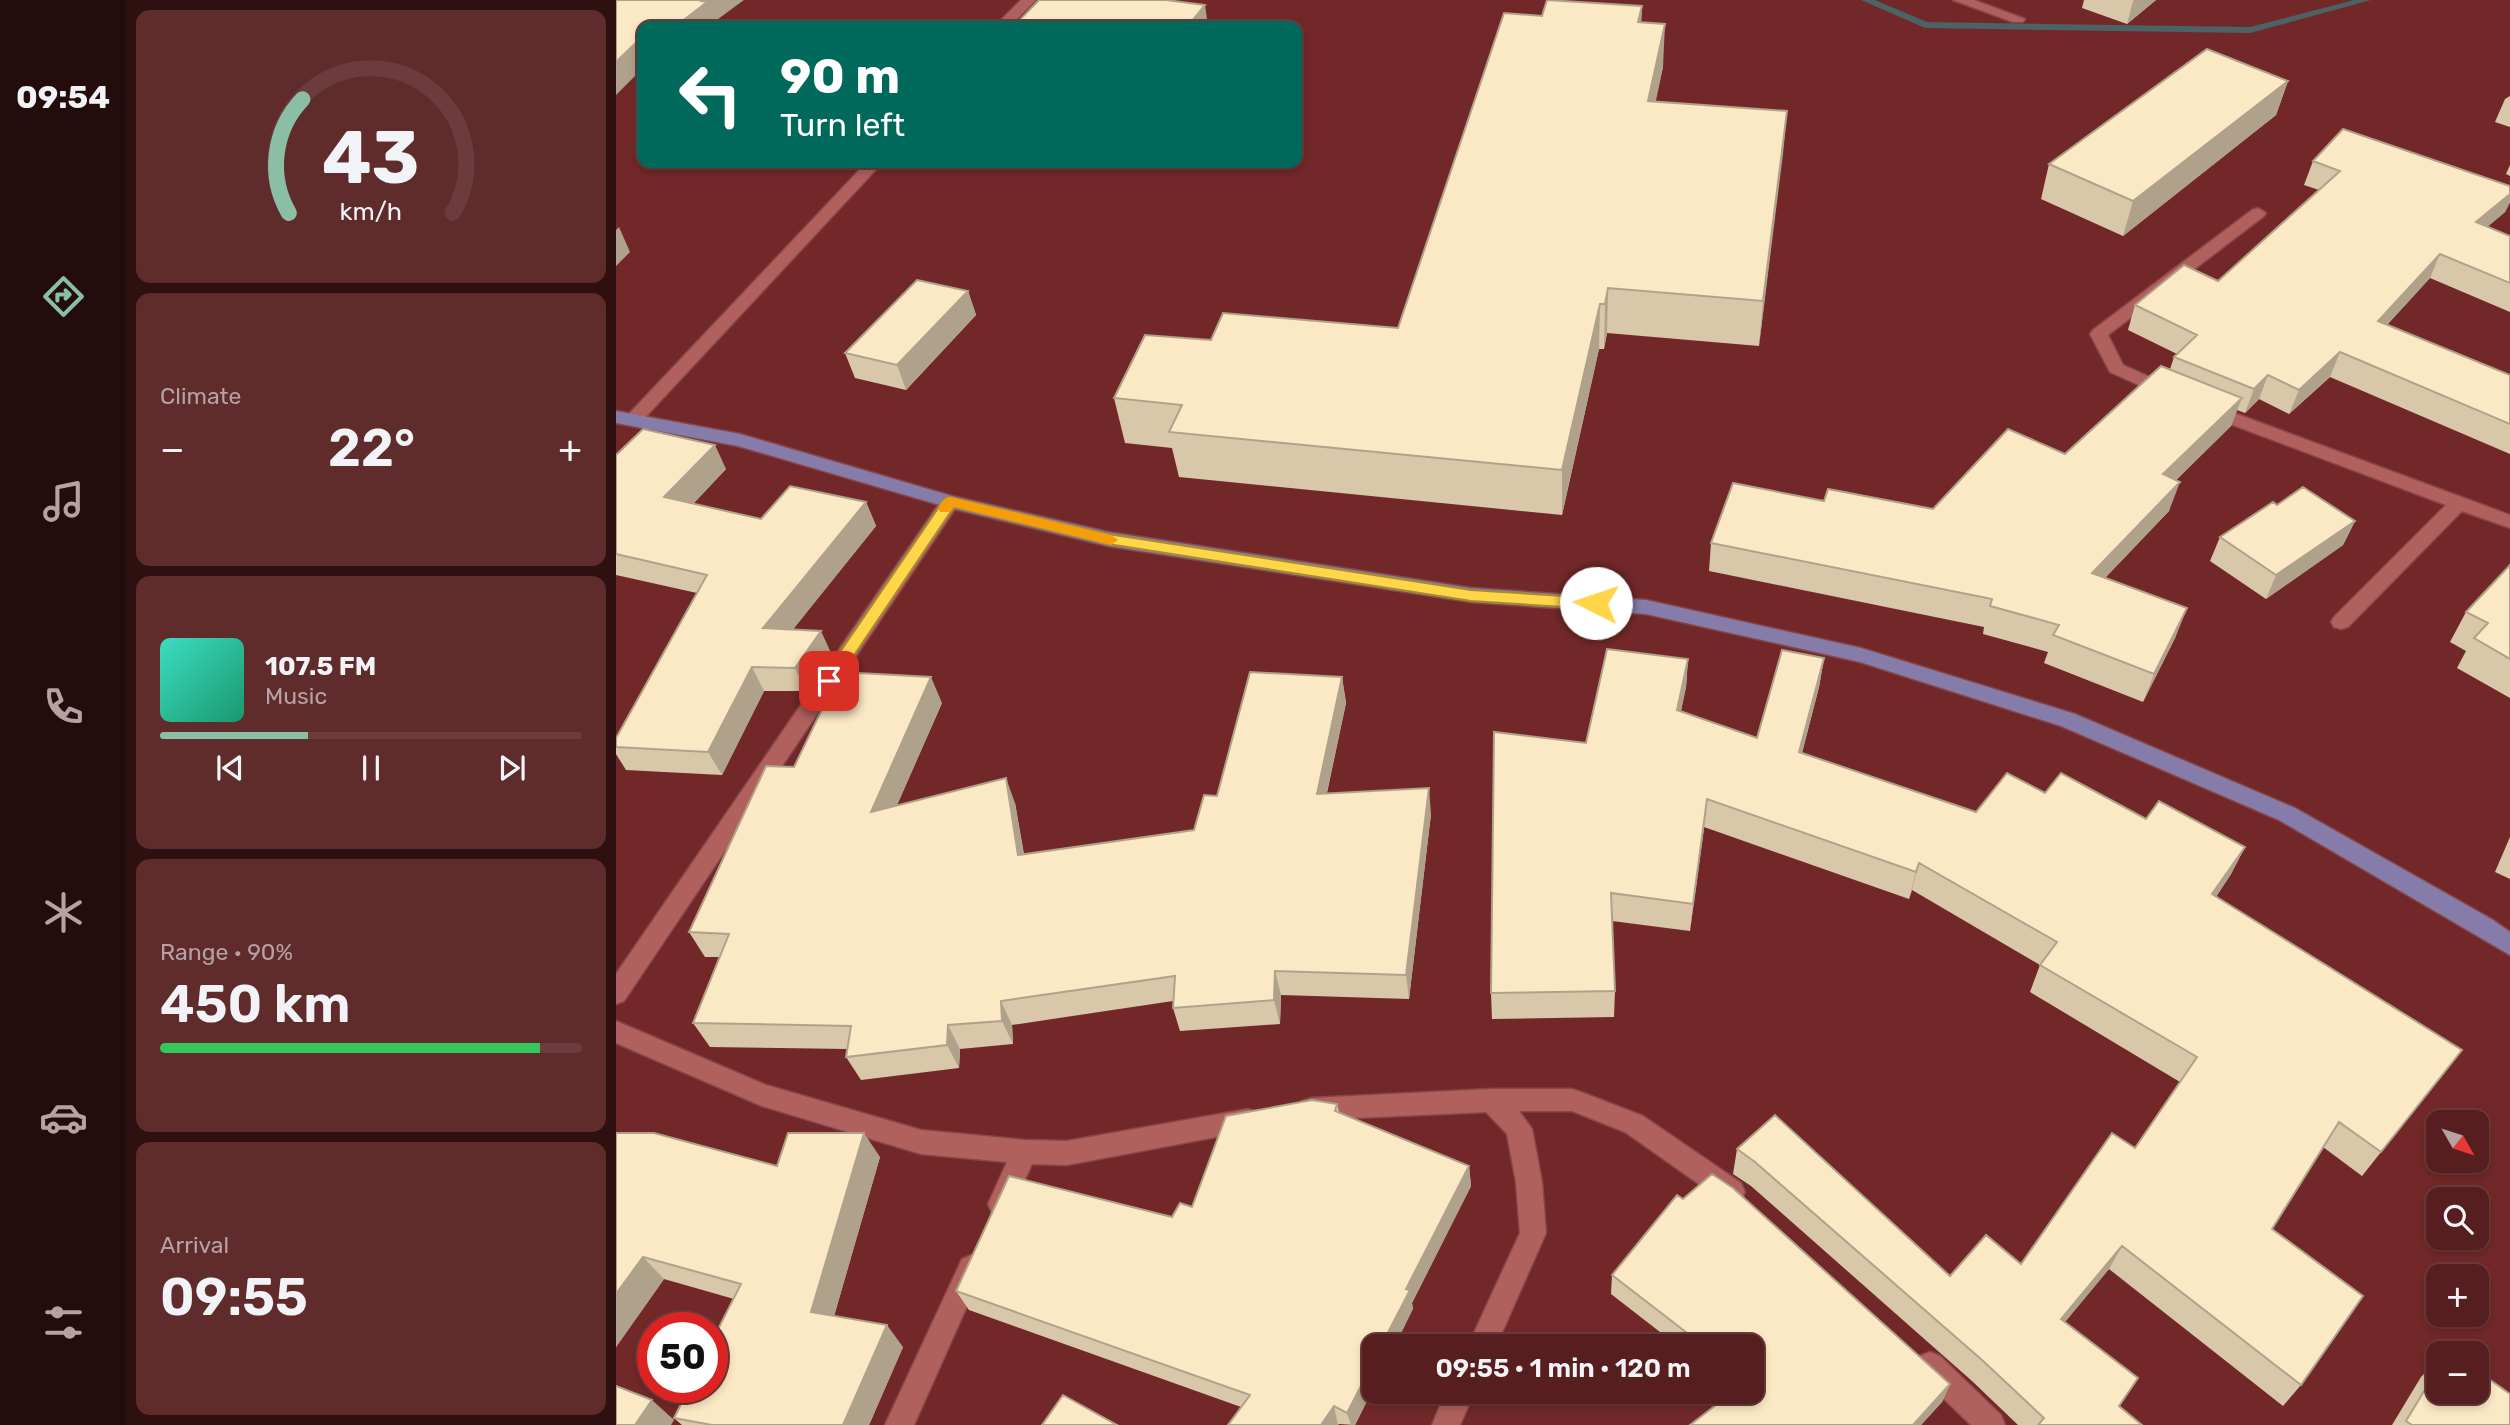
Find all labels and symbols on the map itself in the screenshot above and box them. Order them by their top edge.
position arrow [1559,566,1633,640]
pin [799,651,859,711]
north arrow [2426,1110,2488,1172]
speed limit sign: 50 [637,1312,728,1403]

